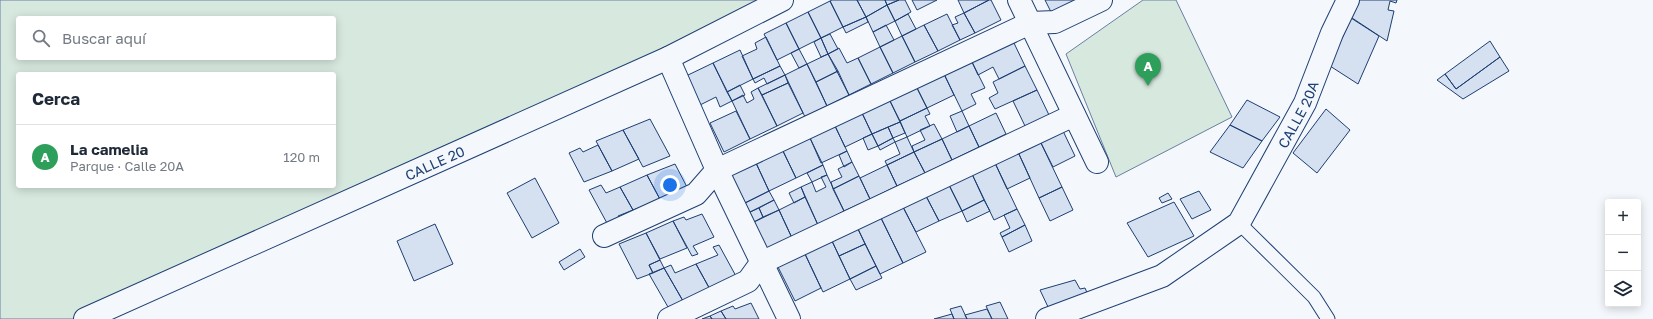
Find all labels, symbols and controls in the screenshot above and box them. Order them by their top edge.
search box [16,16,336,60]
icon: search [30,27,52,49]
text: Buscar aquí [62,29,146,47]
pin: A [1135,53,1161,86]
street label: CALLE 20A [1274,78,1322,151]
text: Cerca [32,88,80,109]
text: La camelia [70,140,148,158]
street label: CALLE 20 [402,142,467,183]
text: A [40,149,50,165]
text: 120 m [283,149,320,165]
text: Parque · Calle 20A [70,158,184,174]
your location [660,175,680,195]
map controls [1605,199,1641,307]
button: + [1605,199,1641,235]
button: − [1605,235,1641,271]
button: layers [1605,271,1641,307]

